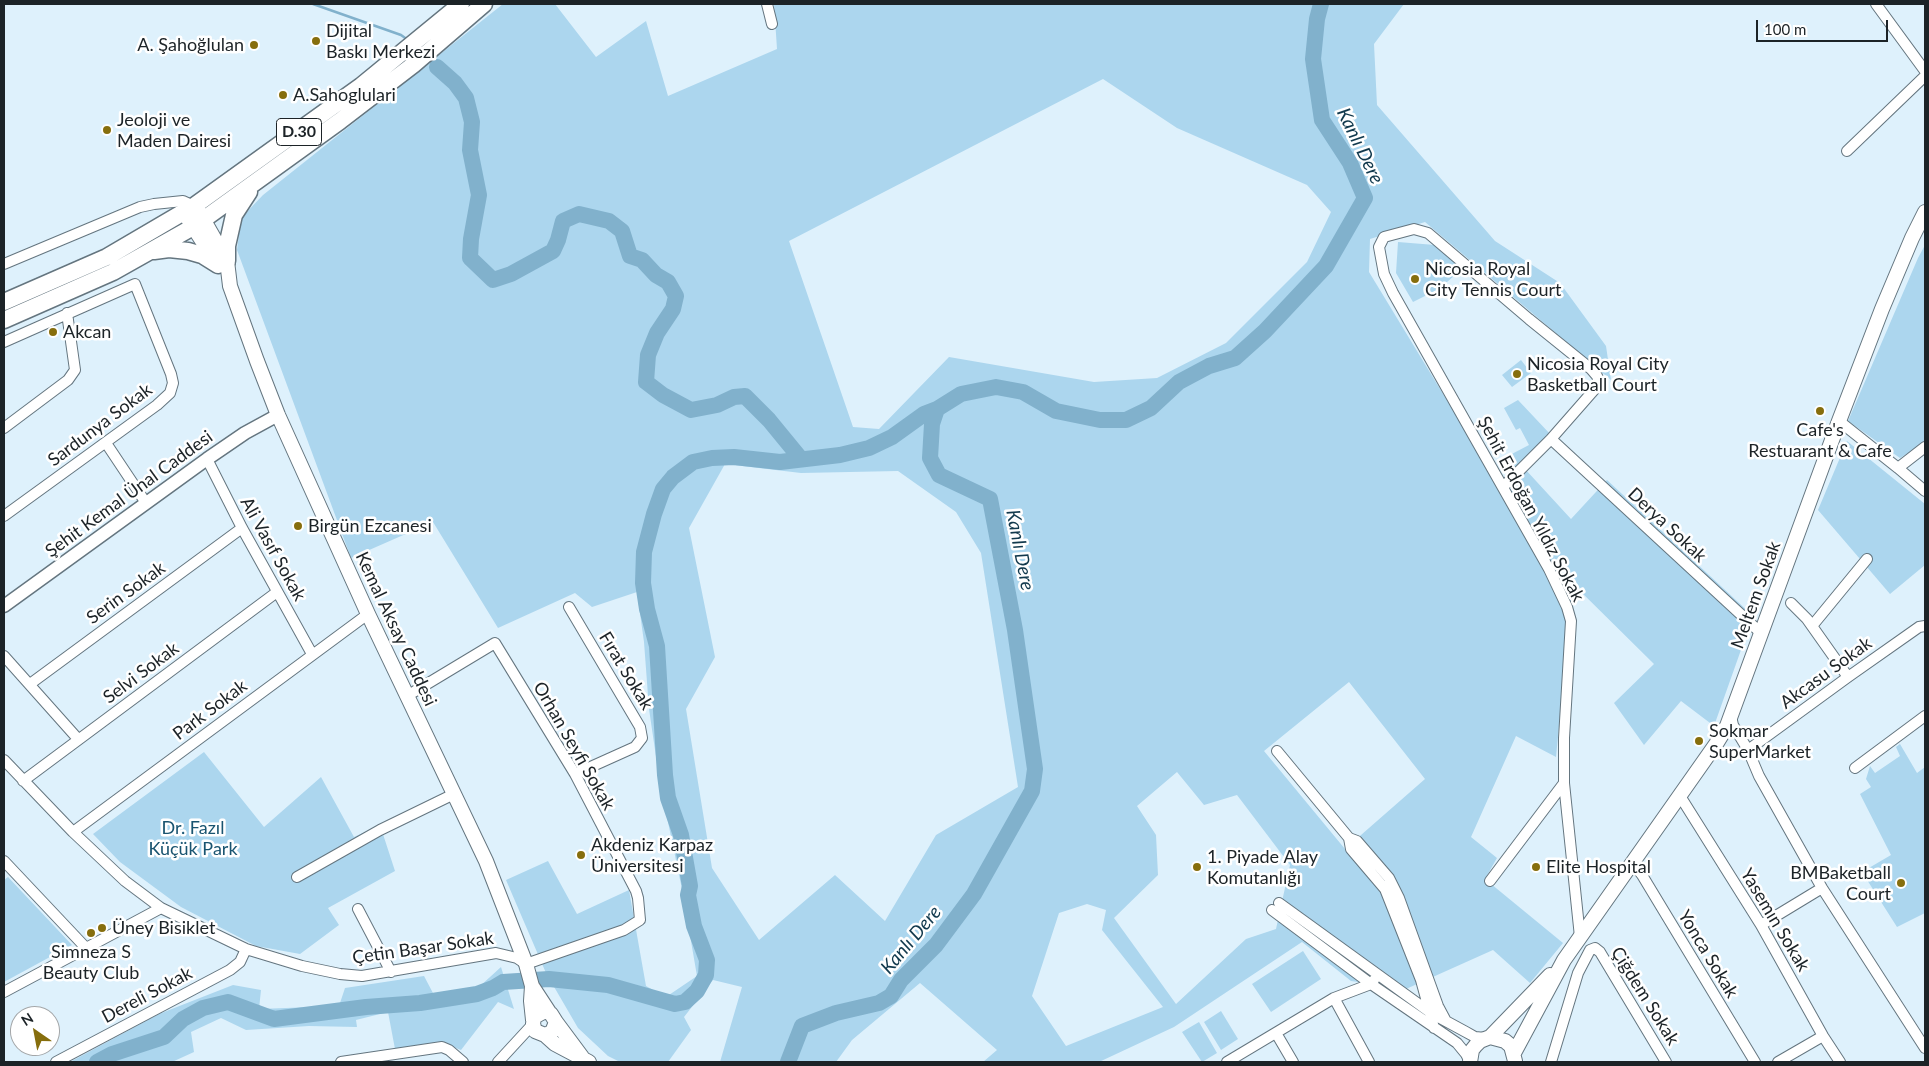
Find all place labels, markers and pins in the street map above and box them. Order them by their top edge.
place label: Dijital Baskı Merkezi [326,20,435,62]
place label: A. Şahoğlulan [137,34,244,56]
marker: Dijital Baskı Merkezi [310,35,322,47]
marker: A. Şahoğlulan [248,39,260,51]
place label: A.Sahoglulari [293,84,396,106]
marker: A.Sahoglulari [277,89,289,101]
place label: Jeoloji ve Maden Dairesi [117,109,231,152]
marker: Jeoloji ve Maden Dairesi [101,124,113,136]
place label: Nicosia Royal City Tennis Court [1425,258,1562,300]
marker: Nicosia Royal City Tennis Court [1409,273,1421,285]
place label: Akcan [63,321,111,343]
marker: Akcan [47,326,59,338]
place label: Nicosia Royal City Basketball Court [1527,353,1669,396]
marker: Nicosia Royal City Basketball Court [1511,368,1523,380]
marker: Cafe's Restuarant & Cafe [1814,405,1826,417]
place label: Cafe's Restuarant & Cafe [1748,419,1892,462]
place label: Birgün Ezcanesi [308,515,432,537]
marker: Birgün Ezcanesi [292,520,304,532]
place label: Sokmar SuperMarket [1709,720,1811,762]
marker: Sokmar SuperMarket [1693,735,1705,747]
place label: Akdeniz Karpaz Üniversitesi [591,834,713,876]
place label: 1. Piyade Alay Komutanlığı [1207,846,1318,889]
marker: Akdeniz Karpaz Üniversitesi [575,849,587,861]
place label: Elite Hospital [1546,856,1651,878]
marker: 1. Piyade Alay Komutanlığı [1191,861,1203,873]
marker: Elite Hospital [1530,861,1542,873]
place label: BMBaketball Court [1790,862,1891,904]
marker: BMBaketball Court [1895,877,1907,889]
place label: Üney Bisiklet [112,917,215,939]
marker: Üney Bisiklet [96,922,108,934]
marker: Simneza S Beauty Club [85,927,97,939]
place label: Simneza S Beauty Club [43,941,139,984]

